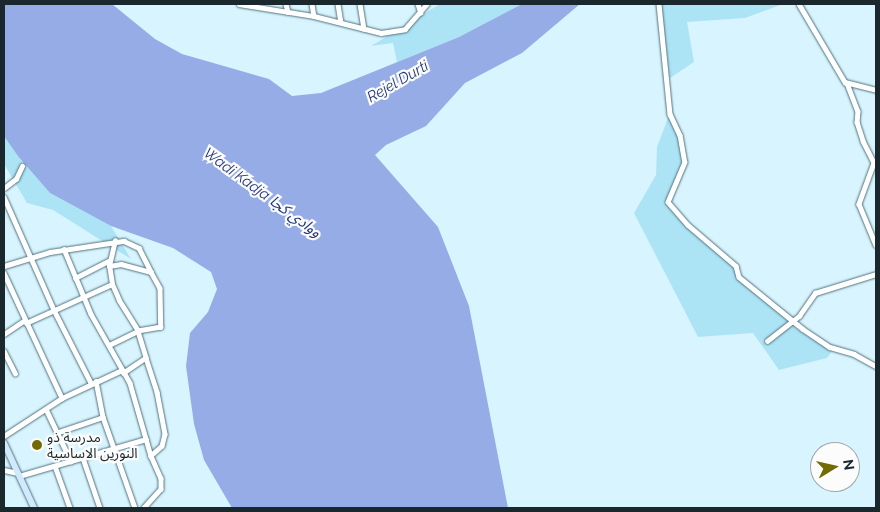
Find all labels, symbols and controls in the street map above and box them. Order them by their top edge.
water label: Rejel Durti [364,57,432,107]
water label: Wadi Kadja ووادي كجا [200,144,324,242]
place label: مدرسة ذو النورين الاساسية [47,429,138,462]
marker: مدرسة ذو النورين الاساسية [31,439,43,451]
north arrow [810,442,860,492]
text: N [840,458,858,471]

